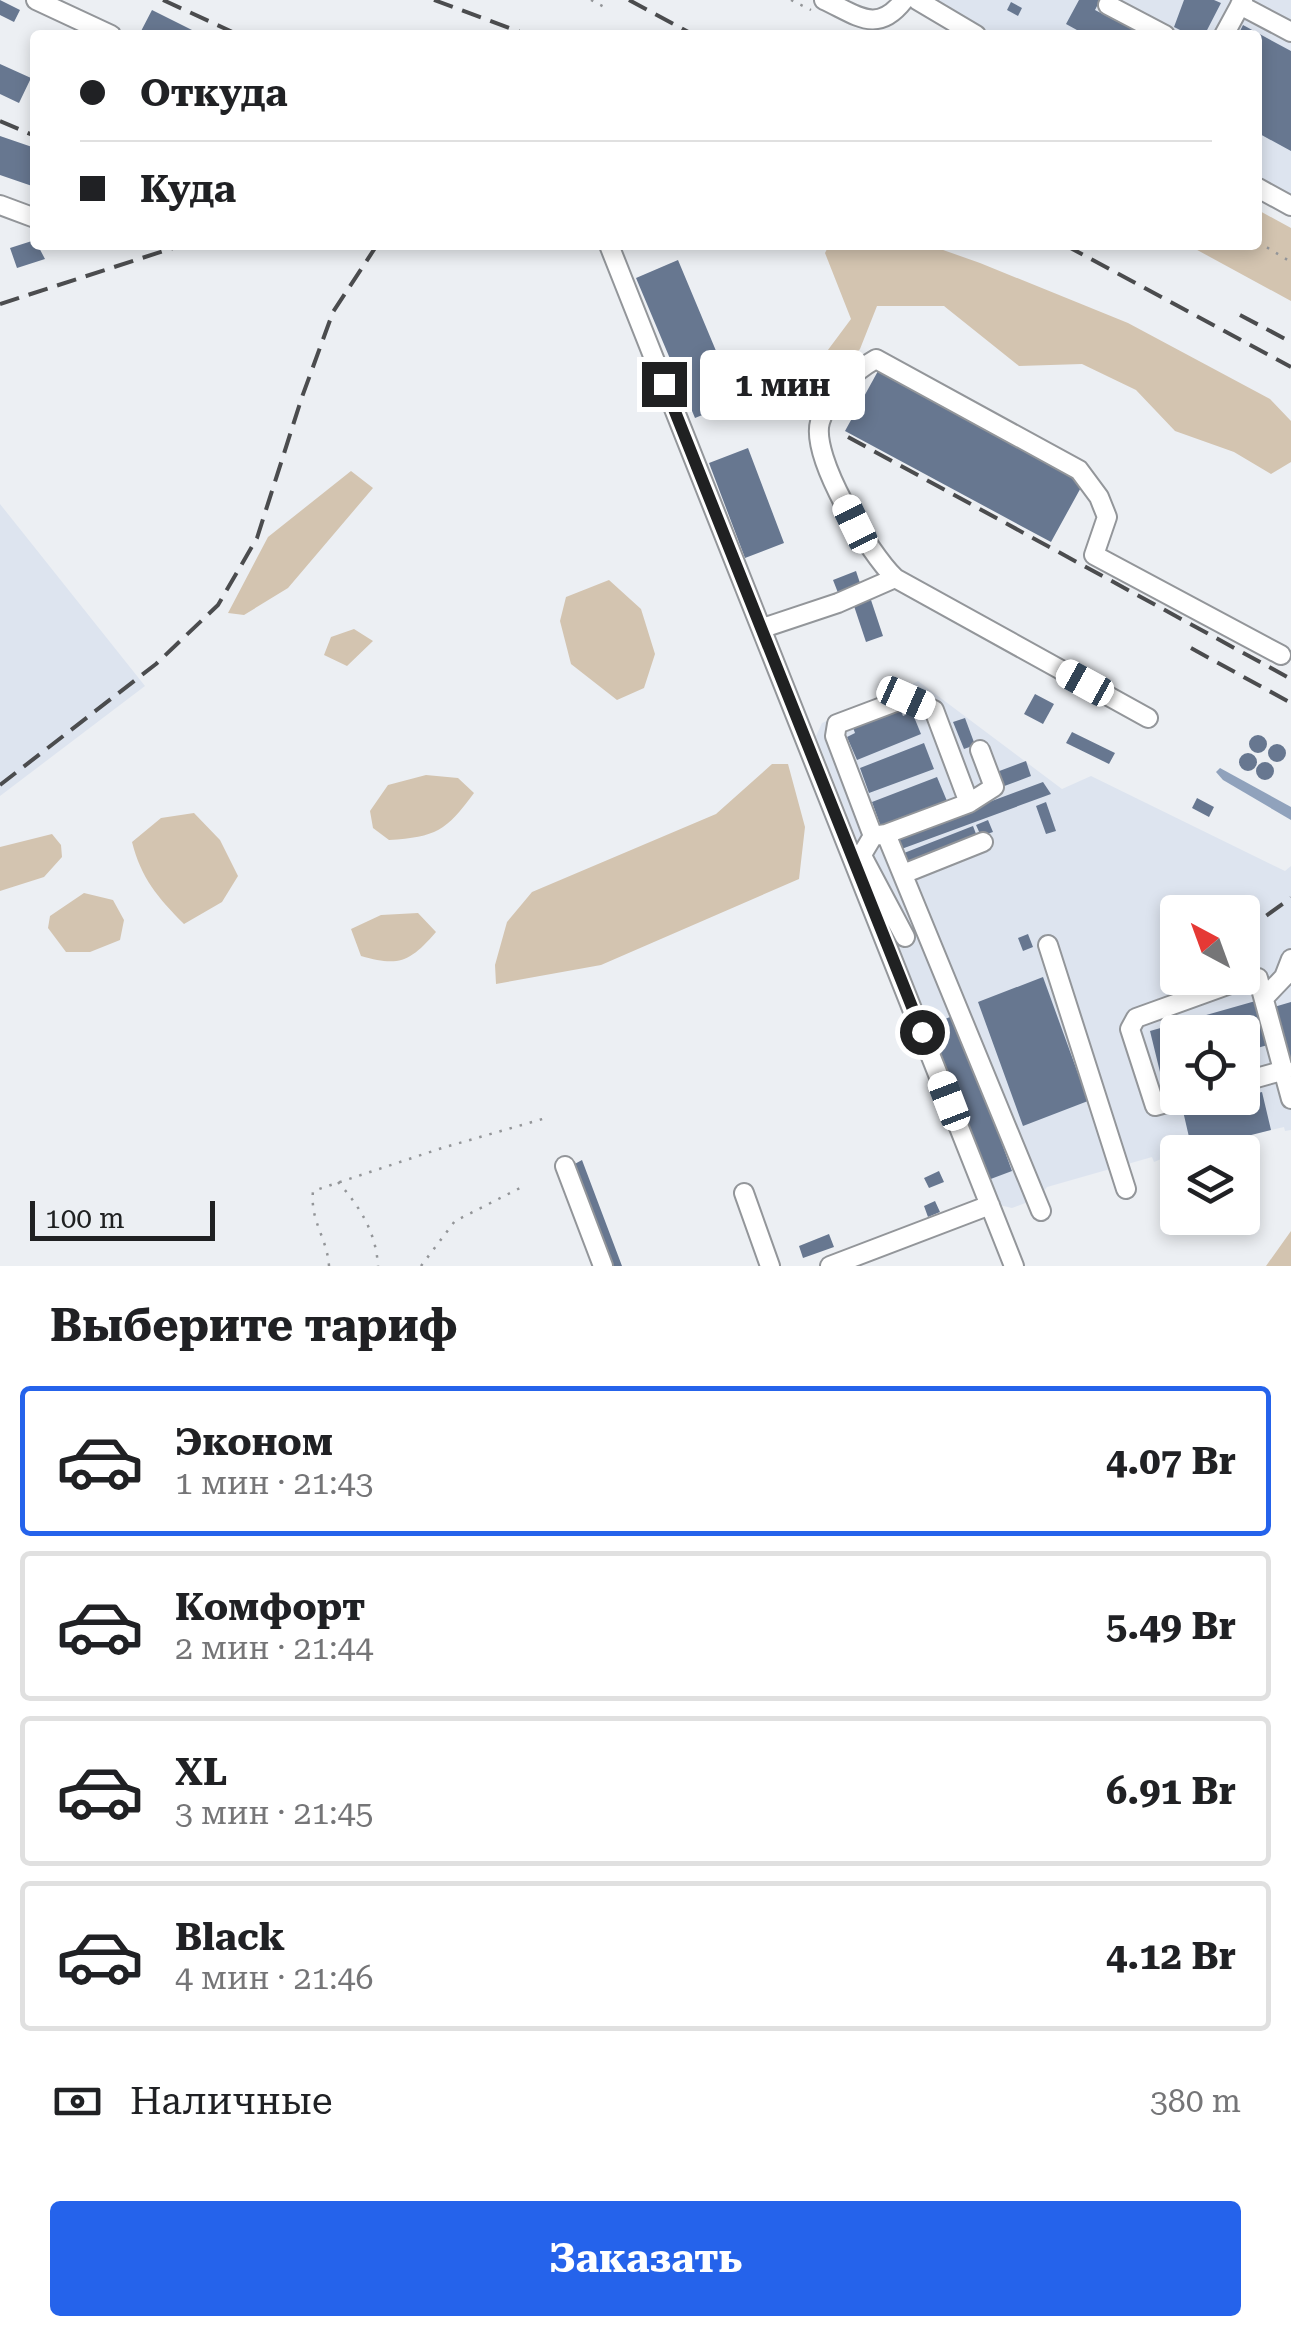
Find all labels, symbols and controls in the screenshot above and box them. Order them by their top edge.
text: Откуда [140,71,287,115]
text: Куда [140,167,236,211]
callout: 1 мин [699,349,864,419]
route end [642,362,687,407]
text: 1 мин [735,366,830,404]
car [828,490,882,558]
car [1051,655,1119,711]
car [872,672,940,724]
north arrow [1160,895,1260,995]
map controls [1160,895,1260,1235]
route start [900,1010,945,1055]
button: locate [1160,1015,1260,1115]
car [924,1068,974,1134]
button: layers [1160,1135,1260,1235]
scale bar [30,1196,215,1240]
text: 100 m [45,1202,125,1235]
text: Выберите тариф [50,1299,458,1352]
icon: car [55,1416,145,1506]
text: Эконом [175,1420,333,1464]
text: 4.07 Br [1106,1439,1236,1483]
text: 1 мин · 21:43 [175,1464,373,1502]
icon: car [55,1581,145,1671]
text: Комфорт [175,1585,365,1629]
text: 5.49 Br [1106,1604,1236,1648]
text: 2 мин · 21:44 [175,1629,373,1667]
icon: car [55,1746,145,1836]
text: XL [175,1750,227,1794]
text: 6.91 Br [1106,1769,1236,1813]
text: 3 мин · 21:45 [175,1794,373,1832]
icon: car [55,1911,145,2001]
text: Black [175,1915,285,1959]
text: 4.12 Br [1106,1934,1236,1978]
text: 4 мин · 21:46 [175,1959,373,1997]
icon: cash [50,2074,105,2129]
text: Наличные [130,2079,333,2123]
text: 380 m [1150,2082,1241,2120]
button: Заказать [50,2201,1241,2316]

